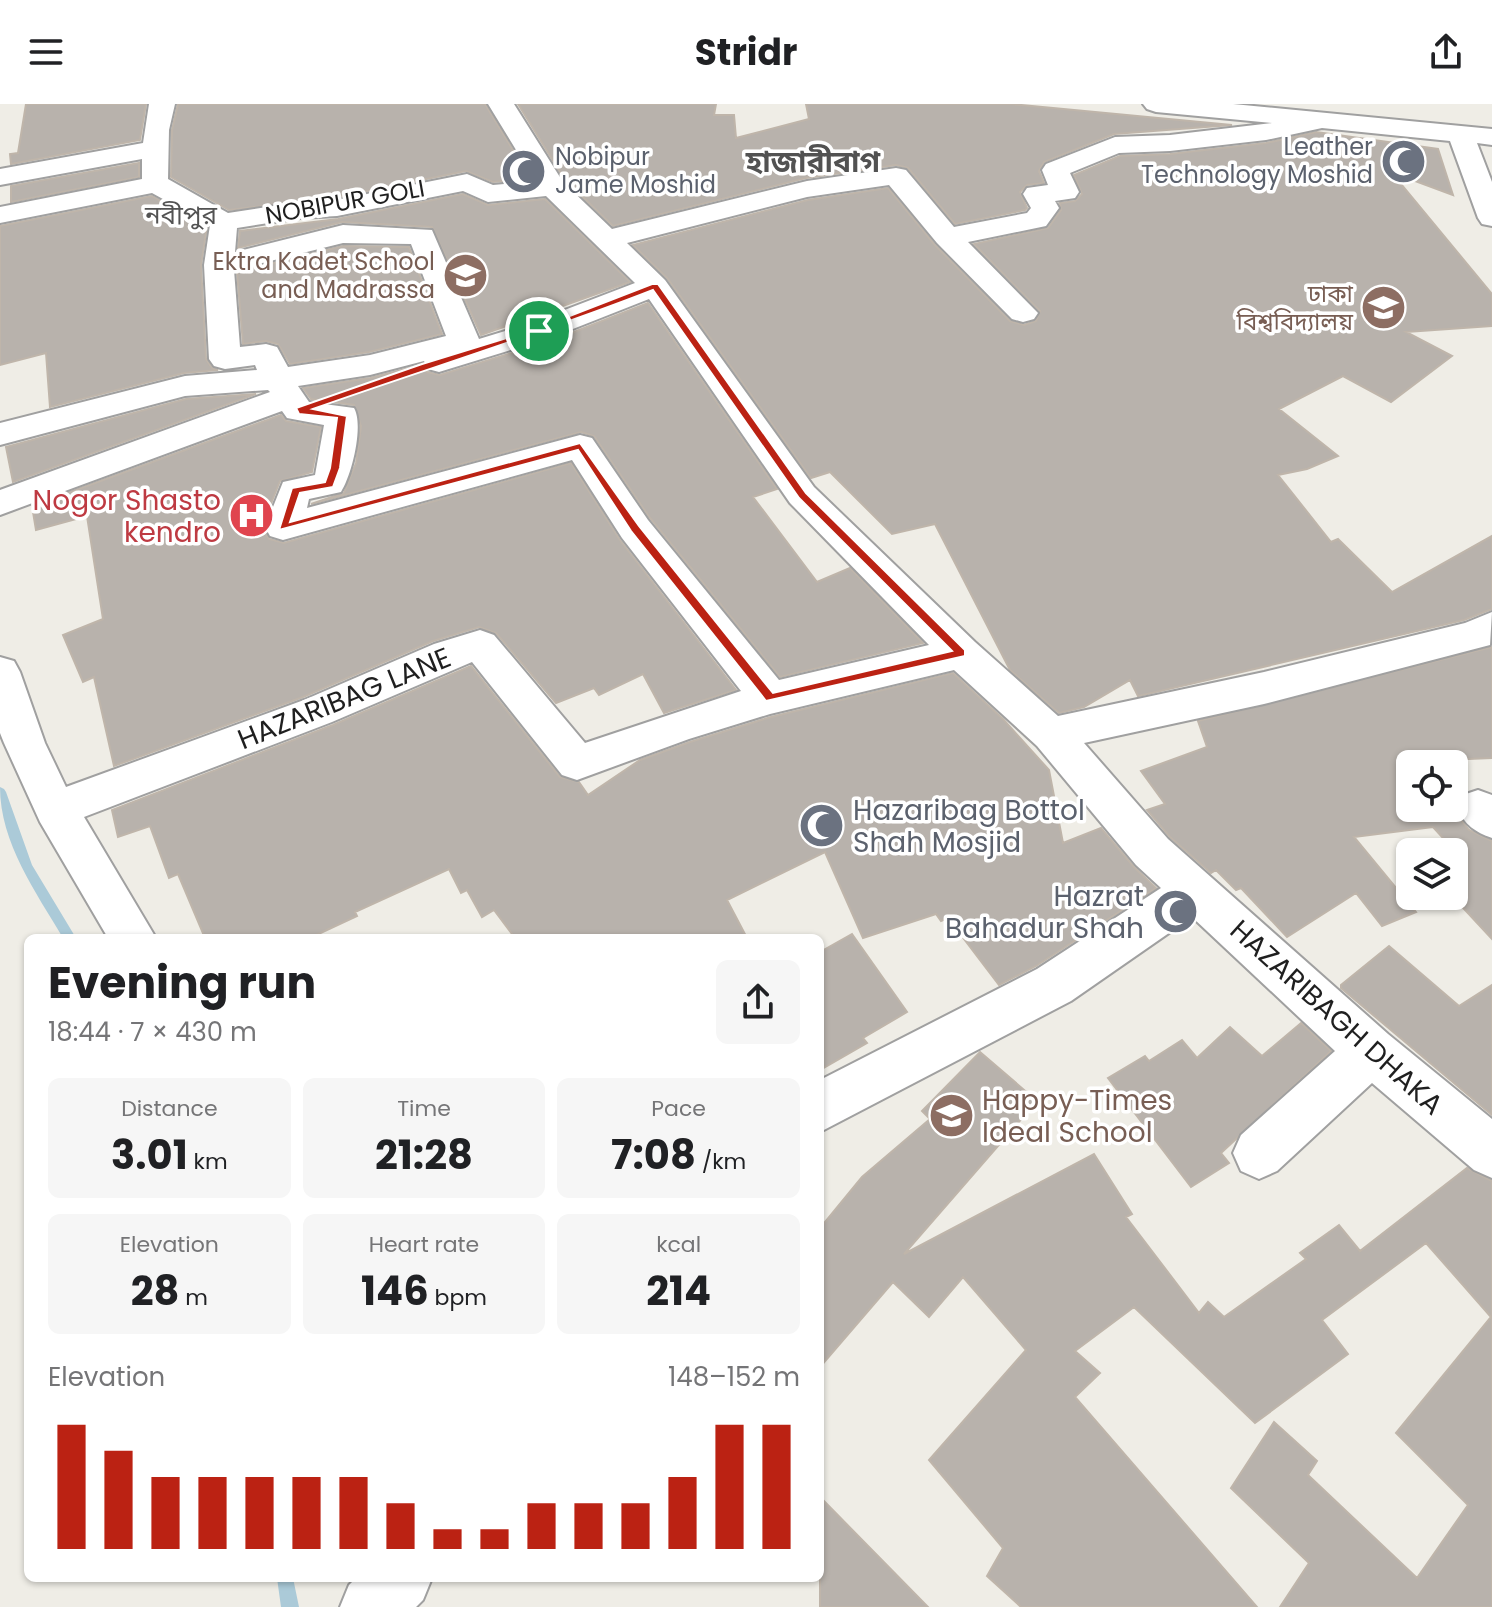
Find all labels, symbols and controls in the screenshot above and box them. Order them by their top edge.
text: Stridr [695,27,797,78]
icon: menu [24,30,68,74]
icon: share [1424,30,1468,74]
place label: Leather Technology Moshid [1141,130,1373,191]
mosque icon: Leather Technology Moshid [1380,137,1428,185]
place label: Nobipur Jame Moshid [555,140,716,201]
district label: হাজারীবাগ [745,140,881,183]
mosque icon: Nobipur Jame Moshid [500,147,548,195]
street label: NOBIPUR GOLI [263,171,427,232]
district label: নবীপুর [144,197,218,233]
place label: Ektra Kadet School and Madrassa [213,245,435,306]
school or university icon: Ektra Kadet School and Madrassa [442,252,490,300]
place label: ঢাকা বিশ্ববিদ্যালয় [1236,277,1354,338]
school or university icon: ঢাকা বিশ্ববিদ্যালয় [1360,284,1408,332]
pin [505,297,573,365]
icon: arrive [517,309,561,353]
place label: Nogor Shasto kendro [33,481,221,552]
hospital icon: Nogor Shasto kendro [228,492,276,540]
street label: HAZARIBAG LANE [232,638,456,759]
map controls [1396,750,1468,910]
button: locate [1396,750,1468,822]
place label: Hazaribag Bottol Shah Mosjid [853,791,1085,862]
mosque icon: Hazaribag Bottol Shah Mosjid [798,802,846,850]
button: layers [1396,838,1468,910]
place label: Hazrat Bahadur Shah [945,877,1144,948]
mosque icon: Hazrat Bahadur Shah [1151,888,1199,936]
street label: HAZARIBAGH DHAKA [1222,911,1452,1124]
text: Evening run [48,952,316,1013]
button: share [716,960,800,1044]
text: 18:44 · 7 × 430 m [48,1014,257,1050]
place label: Happy-Times Ideal School [982,1081,1172,1152]
school or university icon: Happy-Times Ideal School [927,1092,975,1140]
text: Distance [121,1093,218,1124]
text: Time [397,1093,451,1124]
text: Pace [651,1093,706,1124]
text: 3.01 [111,1127,188,1183]
text: 21:28 [375,1127,473,1183]
text: 7:08 [611,1127,696,1183]
text: km [188,1146,228,1177]
text: /km [696,1146,746,1177]
text: Elevation [120,1229,219,1260]
text: Heart rate [369,1229,479,1260]
text: kcal [656,1229,701,1260]
text: 28 [131,1263,179,1319]
text: 146 [361,1263,429,1319]
text: 214 [646,1263,711,1319]
text: m [179,1282,208,1313]
text: bpm [429,1282,487,1313]
text: Elevation [48,1359,165,1395]
text: 148–152 m [668,1359,800,1395]

